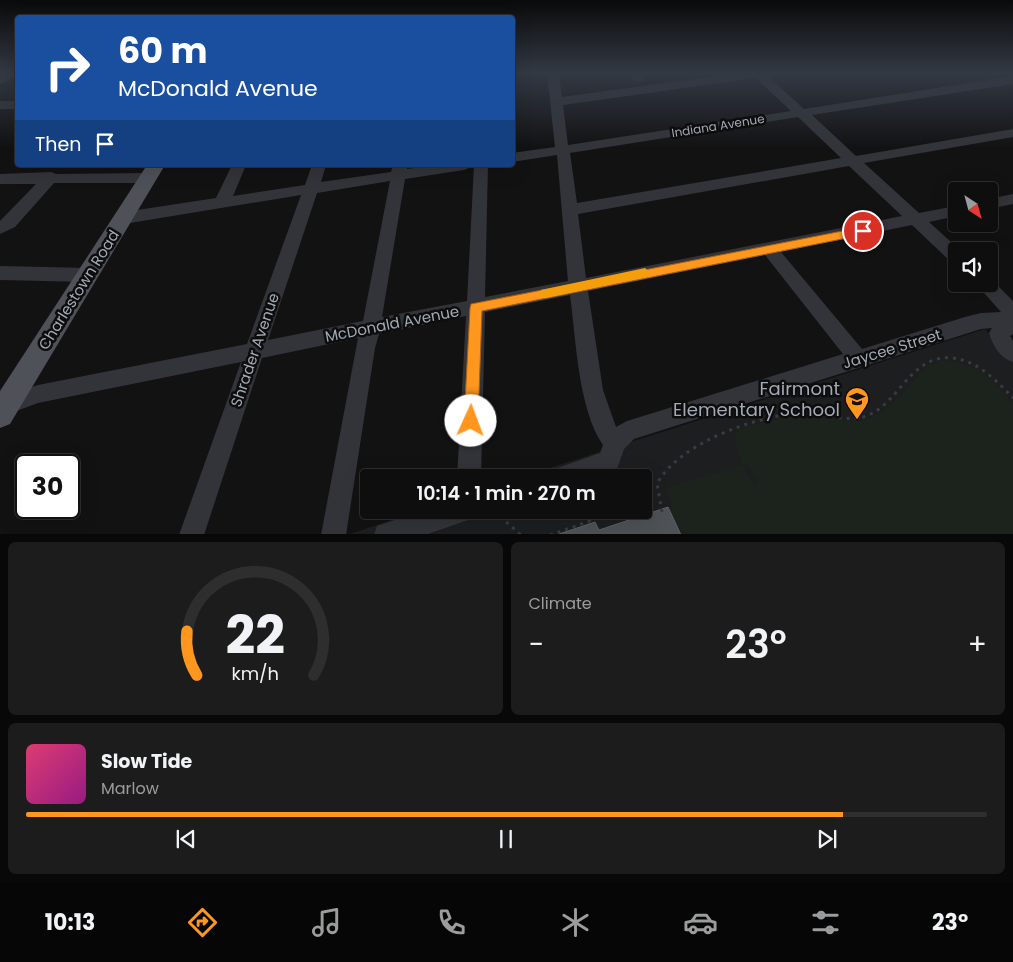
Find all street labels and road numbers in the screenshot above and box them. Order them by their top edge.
street label: Indiana Avenue [670,110,766,141]
street label: Charlestown Road [33,226,124,354]
street label: Shrader Avenue [225,290,284,410]
street label: McDonald Avenue [323,300,461,347]
street label: Jaycee Street [840,324,944,373]

